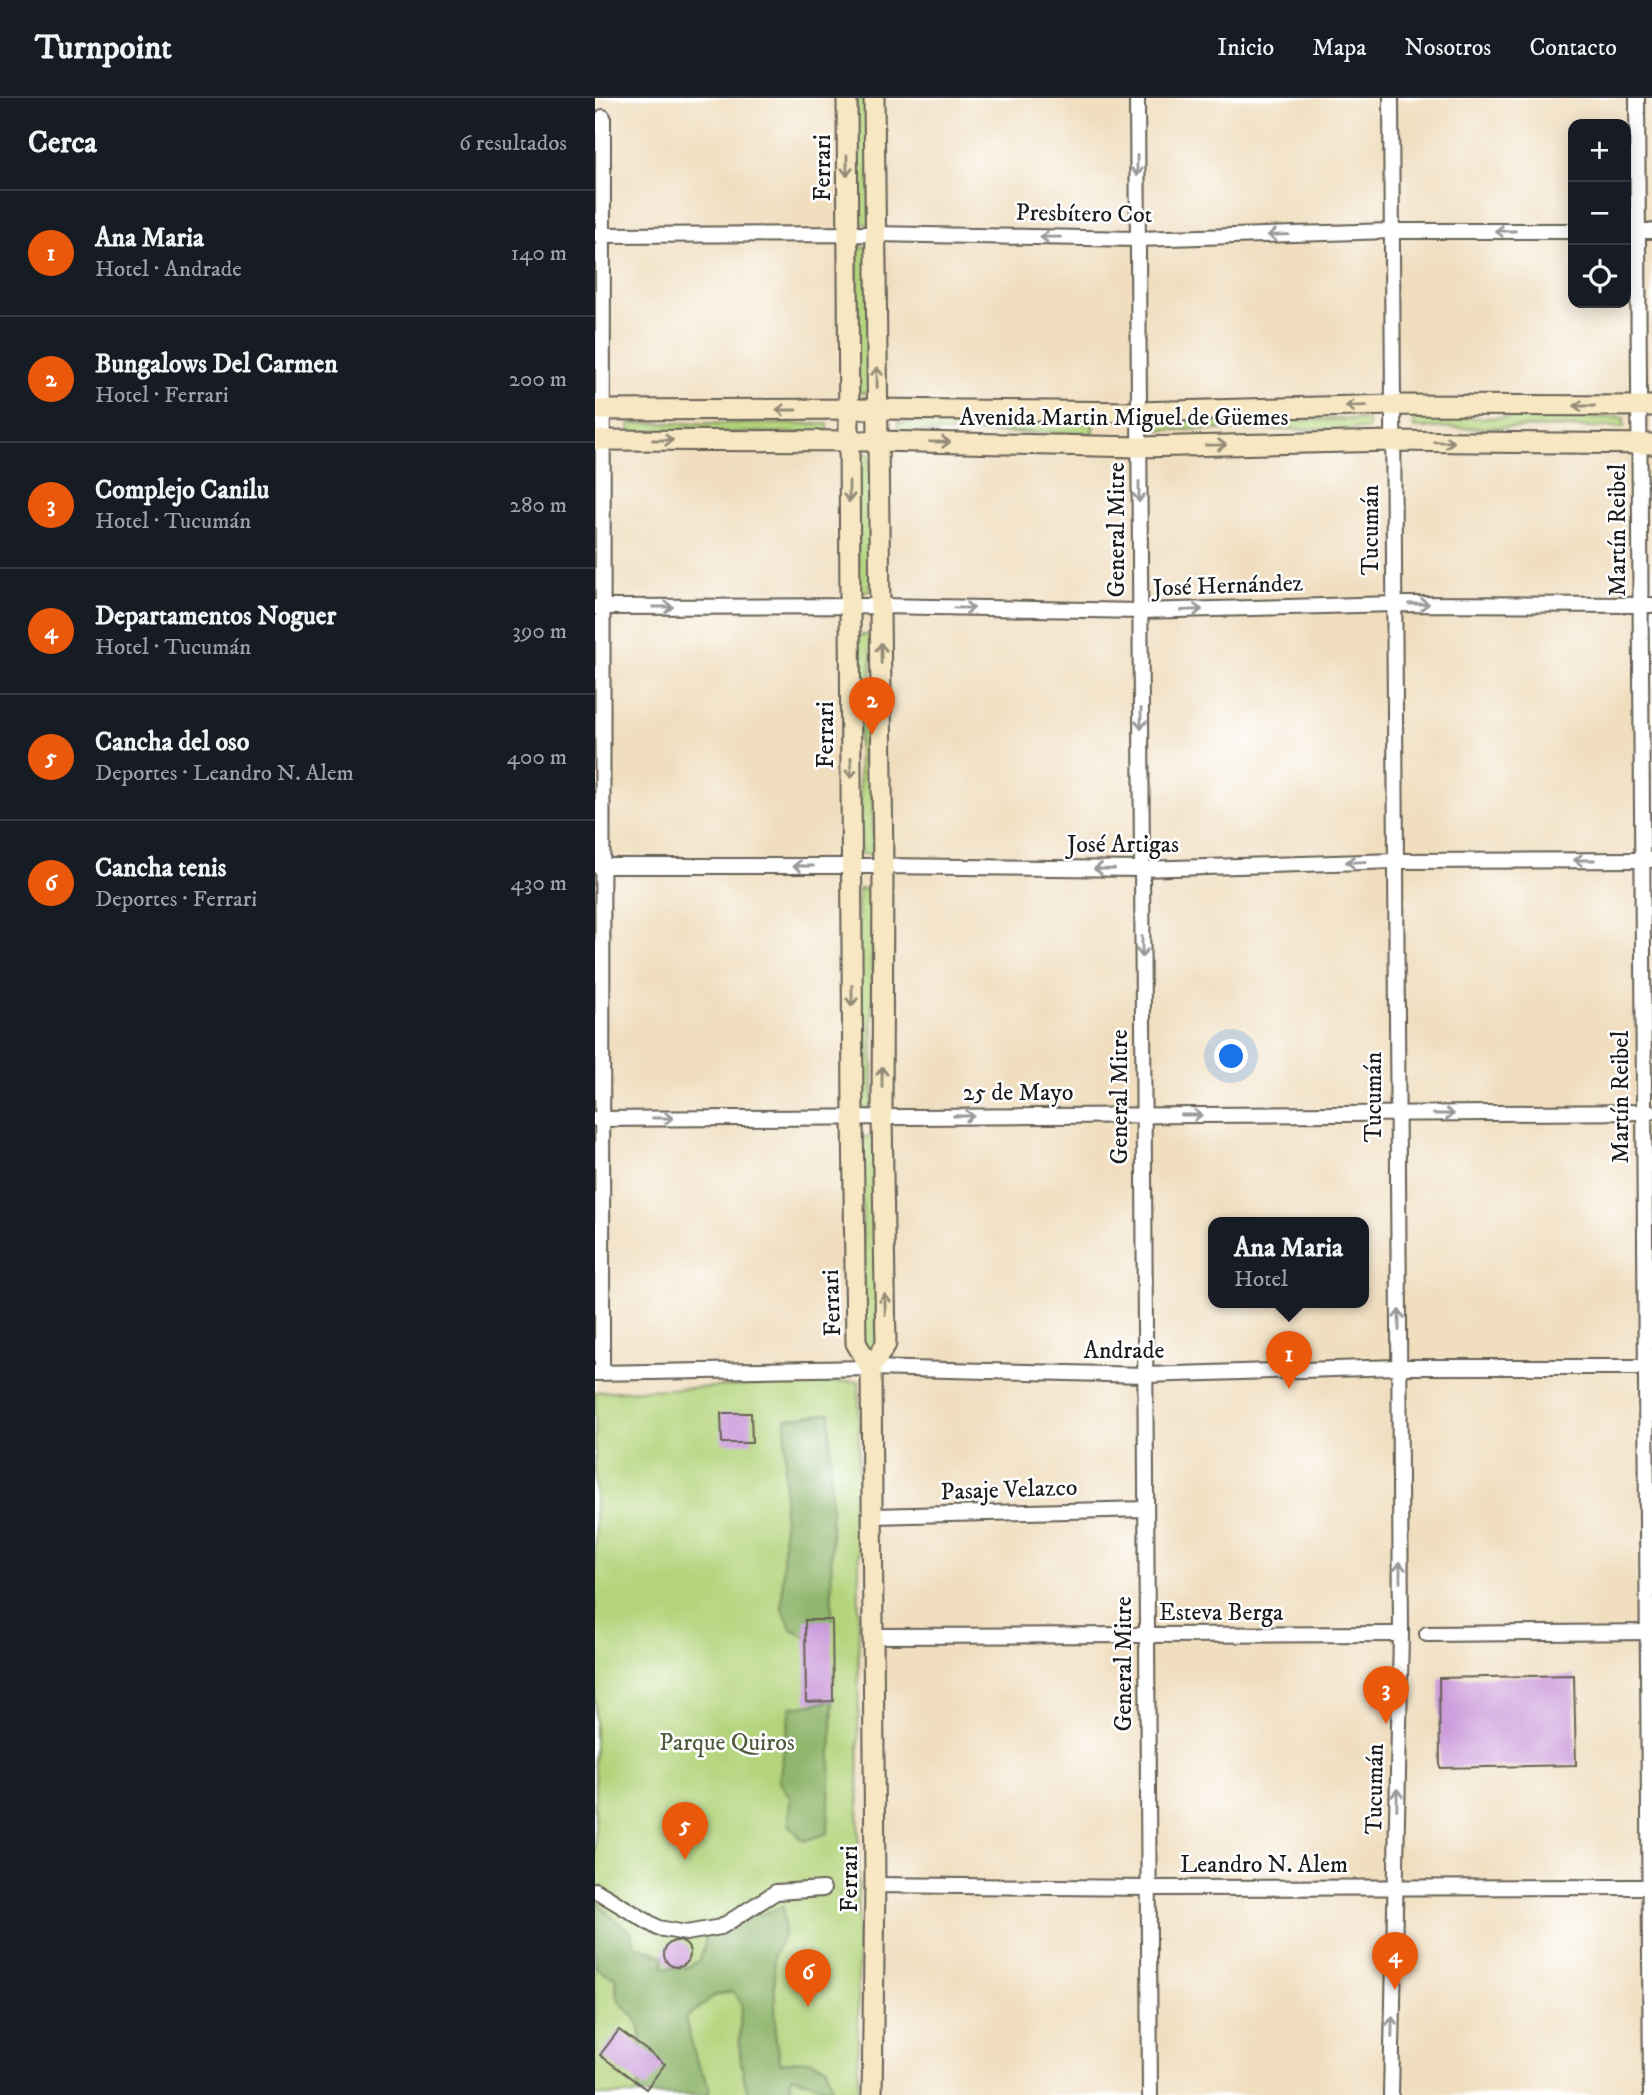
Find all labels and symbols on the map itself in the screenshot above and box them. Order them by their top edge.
street label: Ferrari [808,134,838,202]
one-way arrow [840,154,854,177]
one-way arrow [1130,154,1144,177]
street label: Presbítero Cot [1015,198,1153,230]
one-way arrow [1494,224,1517,238]
one-way arrow [1266,228,1289,241]
one-way arrow [1039,230,1062,244]
one-way arrow [870,365,883,388]
one-way arrow [1573,399,1596,413]
one-way arrow [1345,400,1368,413]
one-way arrow [775,403,798,417]
street label: Avenida Martin Miguel de Güemes [960,403,1288,433]
one-way arrow [651,433,674,447]
one-way arrow [1432,435,1455,449]
one-way arrow [928,436,951,449]
one-way arrow [1204,438,1227,452]
street label: General Mitre [1102,462,1132,598]
street label: Martín Reibel [1603,463,1633,596]
one-way arrow [842,480,856,503]
one-way arrow [1132,480,1146,503]
street label: Tucumán [1356,484,1386,575]
street label: José Hernández [1150,568,1304,604]
one-way arrow [1407,597,1430,611]
one-way arrow [651,600,674,614]
one-way arrow [952,601,975,615]
one-way arrow [1180,603,1203,616]
one-way arrow [874,642,888,665]
pin: 2 [849,677,895,735]
street label: Ferrari [811,701,841,769]
one-way arrow [1134,707,1147,730]
one-way arrow [844,756,858,779]
street label: José Artigas [1065,830,1179,860]
one-way arrow [1573,853,1596,867]
one-way arrow [1345,856,1368,869]
one-way arrow [792,859,815,873]
one-way arrow [1093,862,1116,875]
one-way arrow [1135,935,1149,958]
one-way arrow [845,984,859,1007]
street label: General Mitre [1105,1029,1135,1165]
street label: Martín Reibel [1606,1030,1636,1163]
your location [1214,1039,1248,1073]
street label: Tucumán [1359,1051,1389,1142]
one-way arrow [875,1065,889,1088]
street label: 25 de Mayo [963,1078,1073,1108]
one-way arrow [1432,1107,1455,1121]
one-way arrow [1180,1108,1203,1122]
one-way arrow [952,1109,975,1123]
one-way arrow [651,1111,674,1125]
street label: Ferrari [816,1269,848,1337]
one-way arrow [879,1293,892,1316]
one-way arrow [1392,1309,1406,1332]
pin: 1 [1266,1331,1312,1389]
street label: Andrade [1084,1336,1164,1366]
street label: Pasaje Velazco [940,1473,1078,1507]
one-way arrow [1393,1561,1407,1584]
street label: General Mitre [1109,1596,1139,1732]
street label: Esteva Berga [1159,1598,1284,1628]
pin: 3 [1363,1666,1409,1724]
park label: Parque Quiros [659,1728,795,1758]
street label: Tucumán [1359,1743,1391,1835]
one-way arrow [1391,1788,1404,1811]
pin: 5 [662,1802,708,1860]
street label: Ferrari [835,1845,865,1913]
street label: Leandro N. Alem [1180,1850,1348,1880]
pin: 4 [1372,1932,1418,1990]
pin: 6 [785,1949,831,2007]
one-way arrow [1386,2016,1399,2039]

